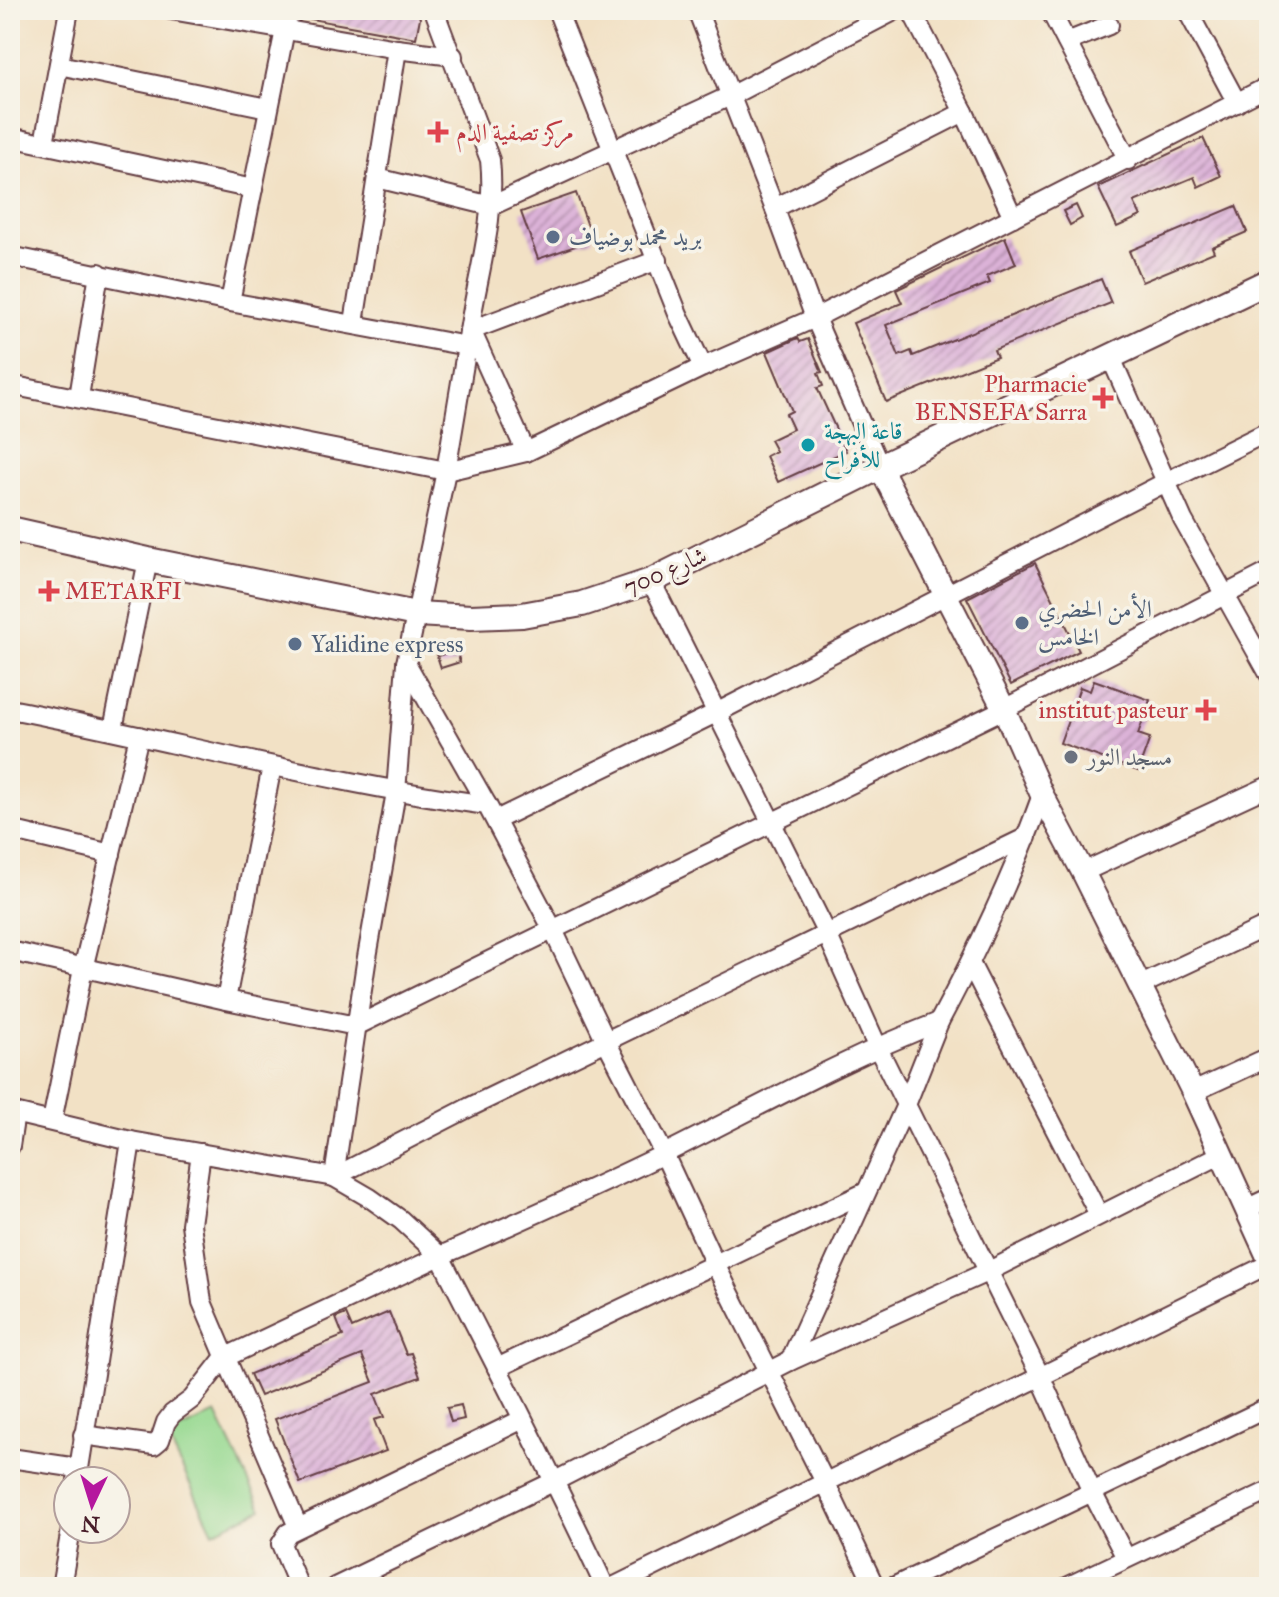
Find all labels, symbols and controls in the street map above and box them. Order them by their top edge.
place label: مركز تصفية الدم [456,117,574,153]
marker: مركز تصفية الدم [427,121,449,143]
place label: بريد محمد بوضياف [569,222,702,252]
marker: بريد محمد بوضياف [544,228,562,246]
place label: Pharmacie BENSEFA Sarra [915,369,1088,427]
marker: Pharmacie BENSEFA Sarra [1094,389,1112,407]
place label: قاعة البهجة للأفراح [824,416,903,480]
marker: قاعة البهجة للأفراح [799,436,817,454]
street label: شارع 700 [619,540,713,607]
place label: METARFI [65,576,182,606]
marker: METARFI [40,582,58,600]
place label: الأمن الحضري الخامس [1038,593,1152,653]
marker: الأمن الحضري الخامس [1013,614,1031,632]
place label: Yalidine express [311,629,464,659]
marker: Yalidine express [286,635,304,653]
place label: institut pasteur [1039,695,1188,725]
marker: institut pasteur [1195,699,1217,721]
place label: مسجد النور [1085,742,1172,772]
marker: مسجد النور [1062,748,1080,766]
north arrow [52,1465,132,1545]
text: N [80,1510,101,1539]

